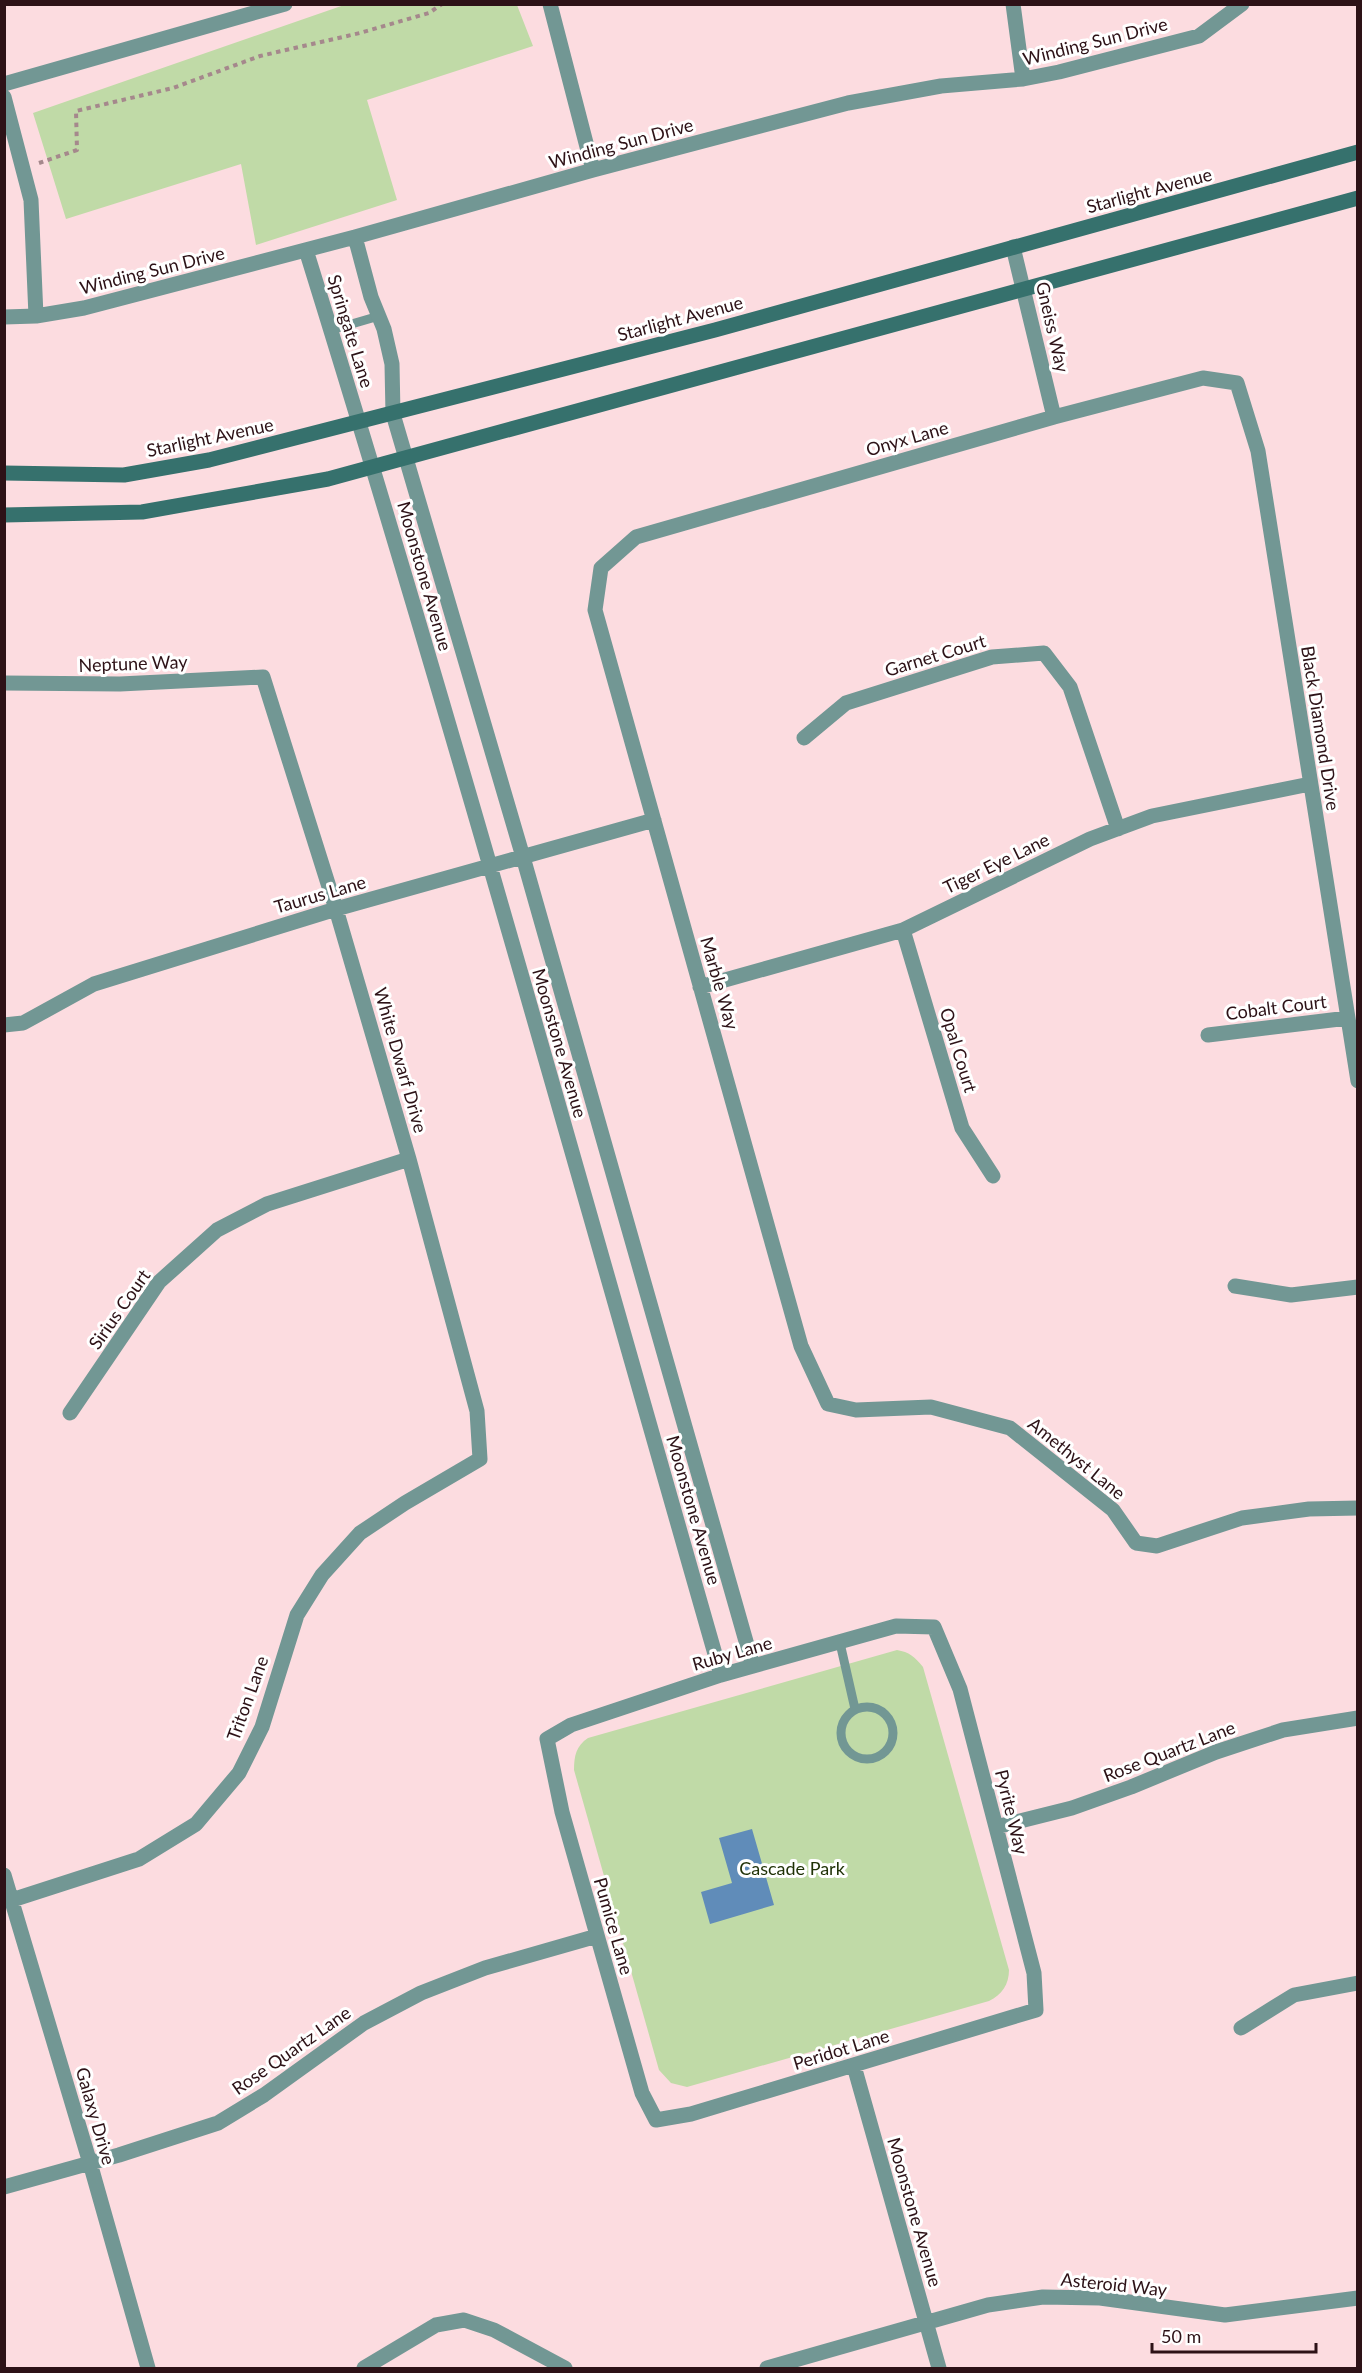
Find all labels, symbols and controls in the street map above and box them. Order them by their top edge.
street label: Winding Sun Drive [1020,12,1170,70]
street label: Winding Sun Drive [546,113,696,173]
street label: Starlight Avenue [1084,163,1214,217]
street label: Winding Sun Drive [77,241,227,299]
street label: Springate Lane [323,272,379,390]
street label: Gneiss Way [1032,279,1074,375]
street label: Starlight Avenue [615,291,745,345]
street label: Starlight Avenue [145,413,275,461]
street label: Onyx Lane [863,416,951,460]
street label: Moonstone Avenue [393,499,457,653]
street label: Garnet Court [882,629,989,681]
street label: Black Diamond Drive [1297,644,1345,812]
street label: Neptune Way [78,650,189,676]
street label: Tiger Eye Lane [939,828,1053,898]
street label: Taurus Lane [272,870,368,918]
street label: Marble Way [696,934,744,1033]
street label: Moonstone Avenue [528,966,592,1120]
street label: White Dwarf Drive [370,985,432,1135]
street label: Cobalt Court [1224,990,1328,1024]
street label: Opal Court [936,1005,982,1095]
street label: Sirius Court [83,1264,155,1353]
street label: Amethyst Lane [1024,1412,1130,1504]
street label: Moonstone Avenue [662,1433,726,1587]
street label: Ruby Lane [690,1631,774,1675]
street label: Triton Lane [222,1653,272,1743]
street label: Rose Quartz Lane [1100,1716,1238,1786]
street label: Pyrite Way [991,1767,1033,1858]
park label: Cascade Park [739,1857,846,1879]
street label: Pumice Lane [590,1875,638,1977]
street label: Rose Quartz Lane [228,2001,354,2099]
street label: Peridot Lane [790,2024,892,2074]
street label: Galaxy Drive [72,2065,120,2167]
street label: Moonstone Avenue [883,2135,947,2289]
street label: Asteroid Way [1060,2267,1169,2301]
scale bar [1152,2316,1316,2354]
text: 50 m [1161,2325,1201,2347]

